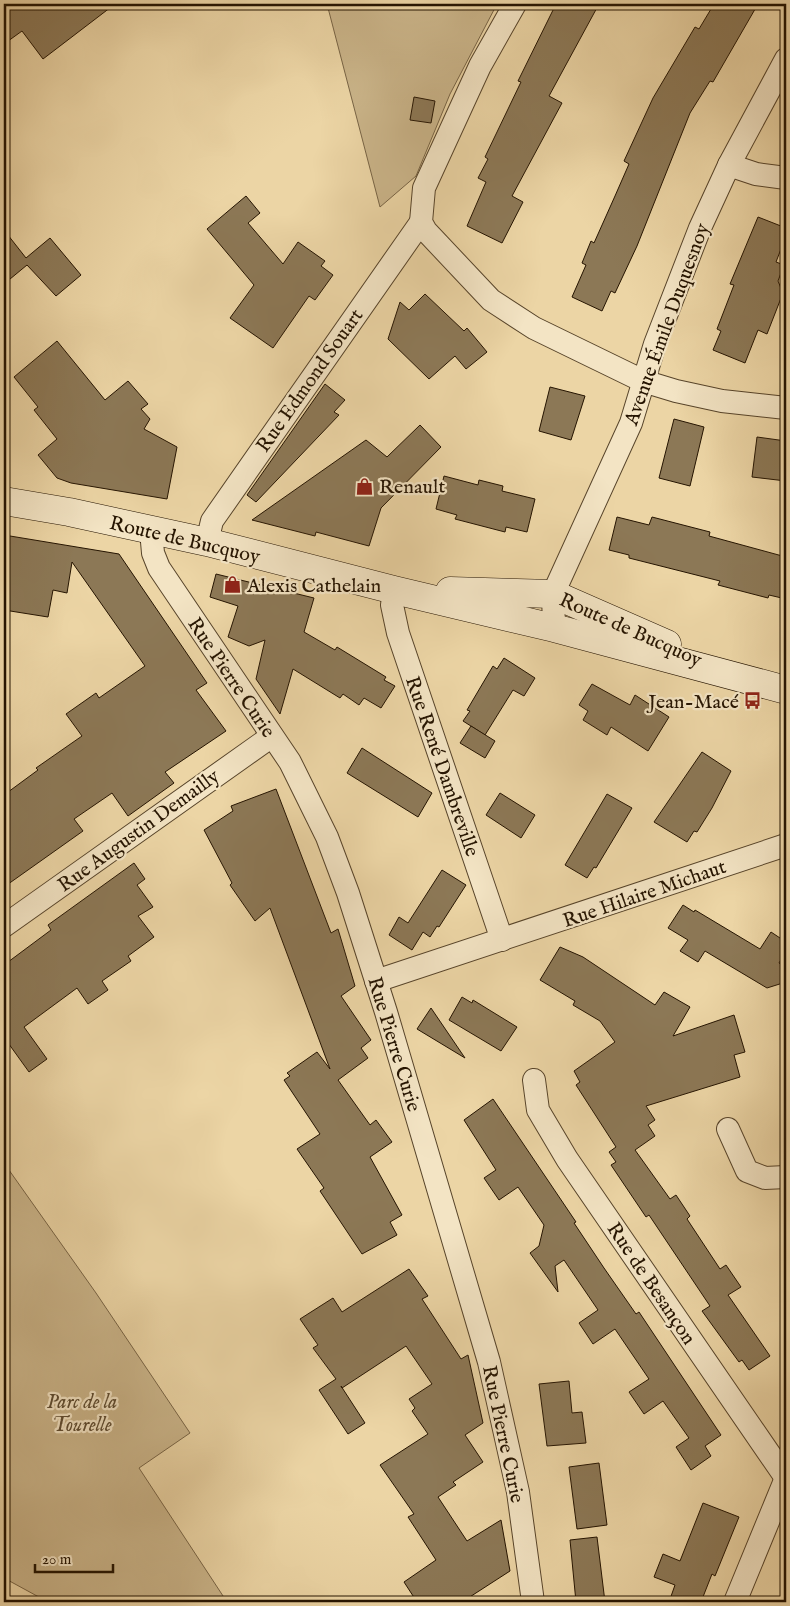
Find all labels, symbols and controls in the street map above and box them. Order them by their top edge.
street label: Avenue Émile Duquesnoy [619,220,716,430]
street label: Rue Edmond Souart [251,304,369,457]
place label: Renault [379,475,445,500]
shop icon: Renault [355,476,375,496]
street label: Route de Bucquoy [107,511,262,570]
place label: Alexis Cathelain [246,574,382,599]
shop icon: Alexis Cathelain [223,575,243,595]
street label: Route de Bucquoy [555,588,706,673]
street label: Rue Pierre Curie [181,613,280,743]
street label: Rue René Dambreville [399,673,484,860]
place label: Jean-Macé [646,690,739,715]
bus stop icon: Jean-Macé [743,691,763,711]
street label: Rue Augustin Demailly [53,764,225,898]
street label: Rue Hilaire Michaut [560,855,730,934]
street label: Rue Pierre Curie [361,974,426,1115]
street label: Rue de Besançon [601,1218,701,1350]
street label: Rue Pierre Curie [476,1363,529,1505]
park label: Parc de la Tourelle [47,1390,117,1438]
scale bar [35,1541,112,1573]
text: 20 m [42,1550,72,1569]

